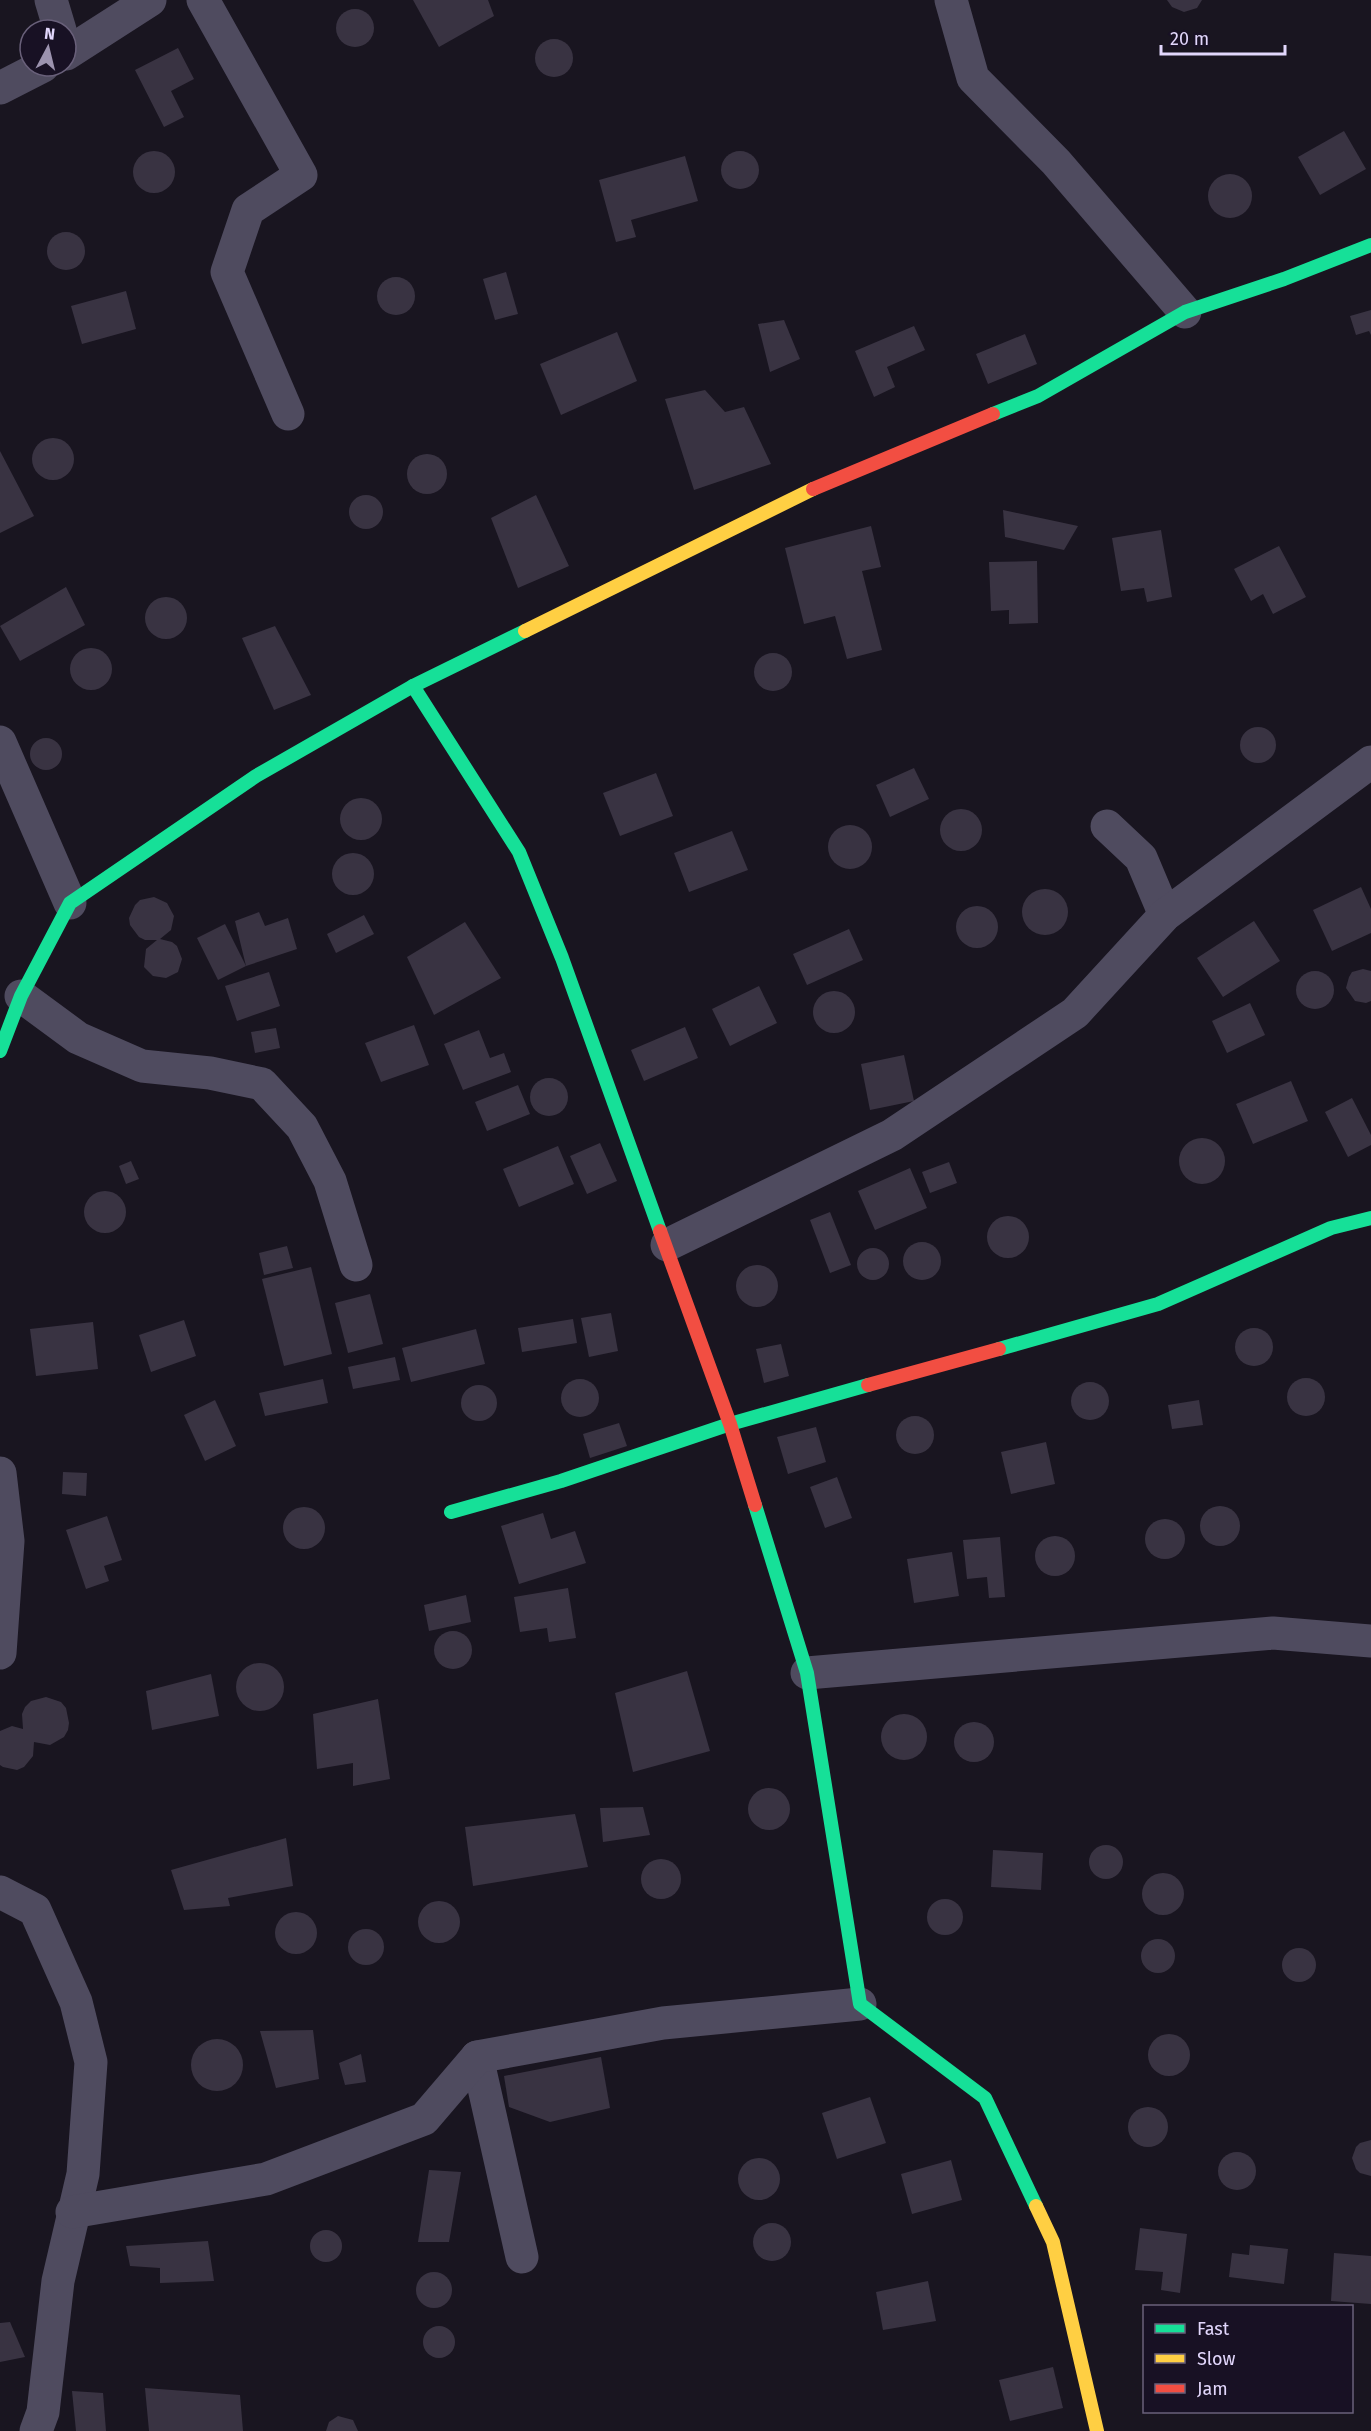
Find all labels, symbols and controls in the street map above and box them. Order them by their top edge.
north arrow [18,18,78,78]
scale bar [1161,18,1286,56]
text: N [43,24,56,44]
text: 20 m [1170,28,1209,50]
legend [1143,2305,1353,2413]
text: Fast [1197,2318,1230,2340]
text: Slow [1197,2348,1236,2370]
text: Jam [1197,2378,1228,2400]

